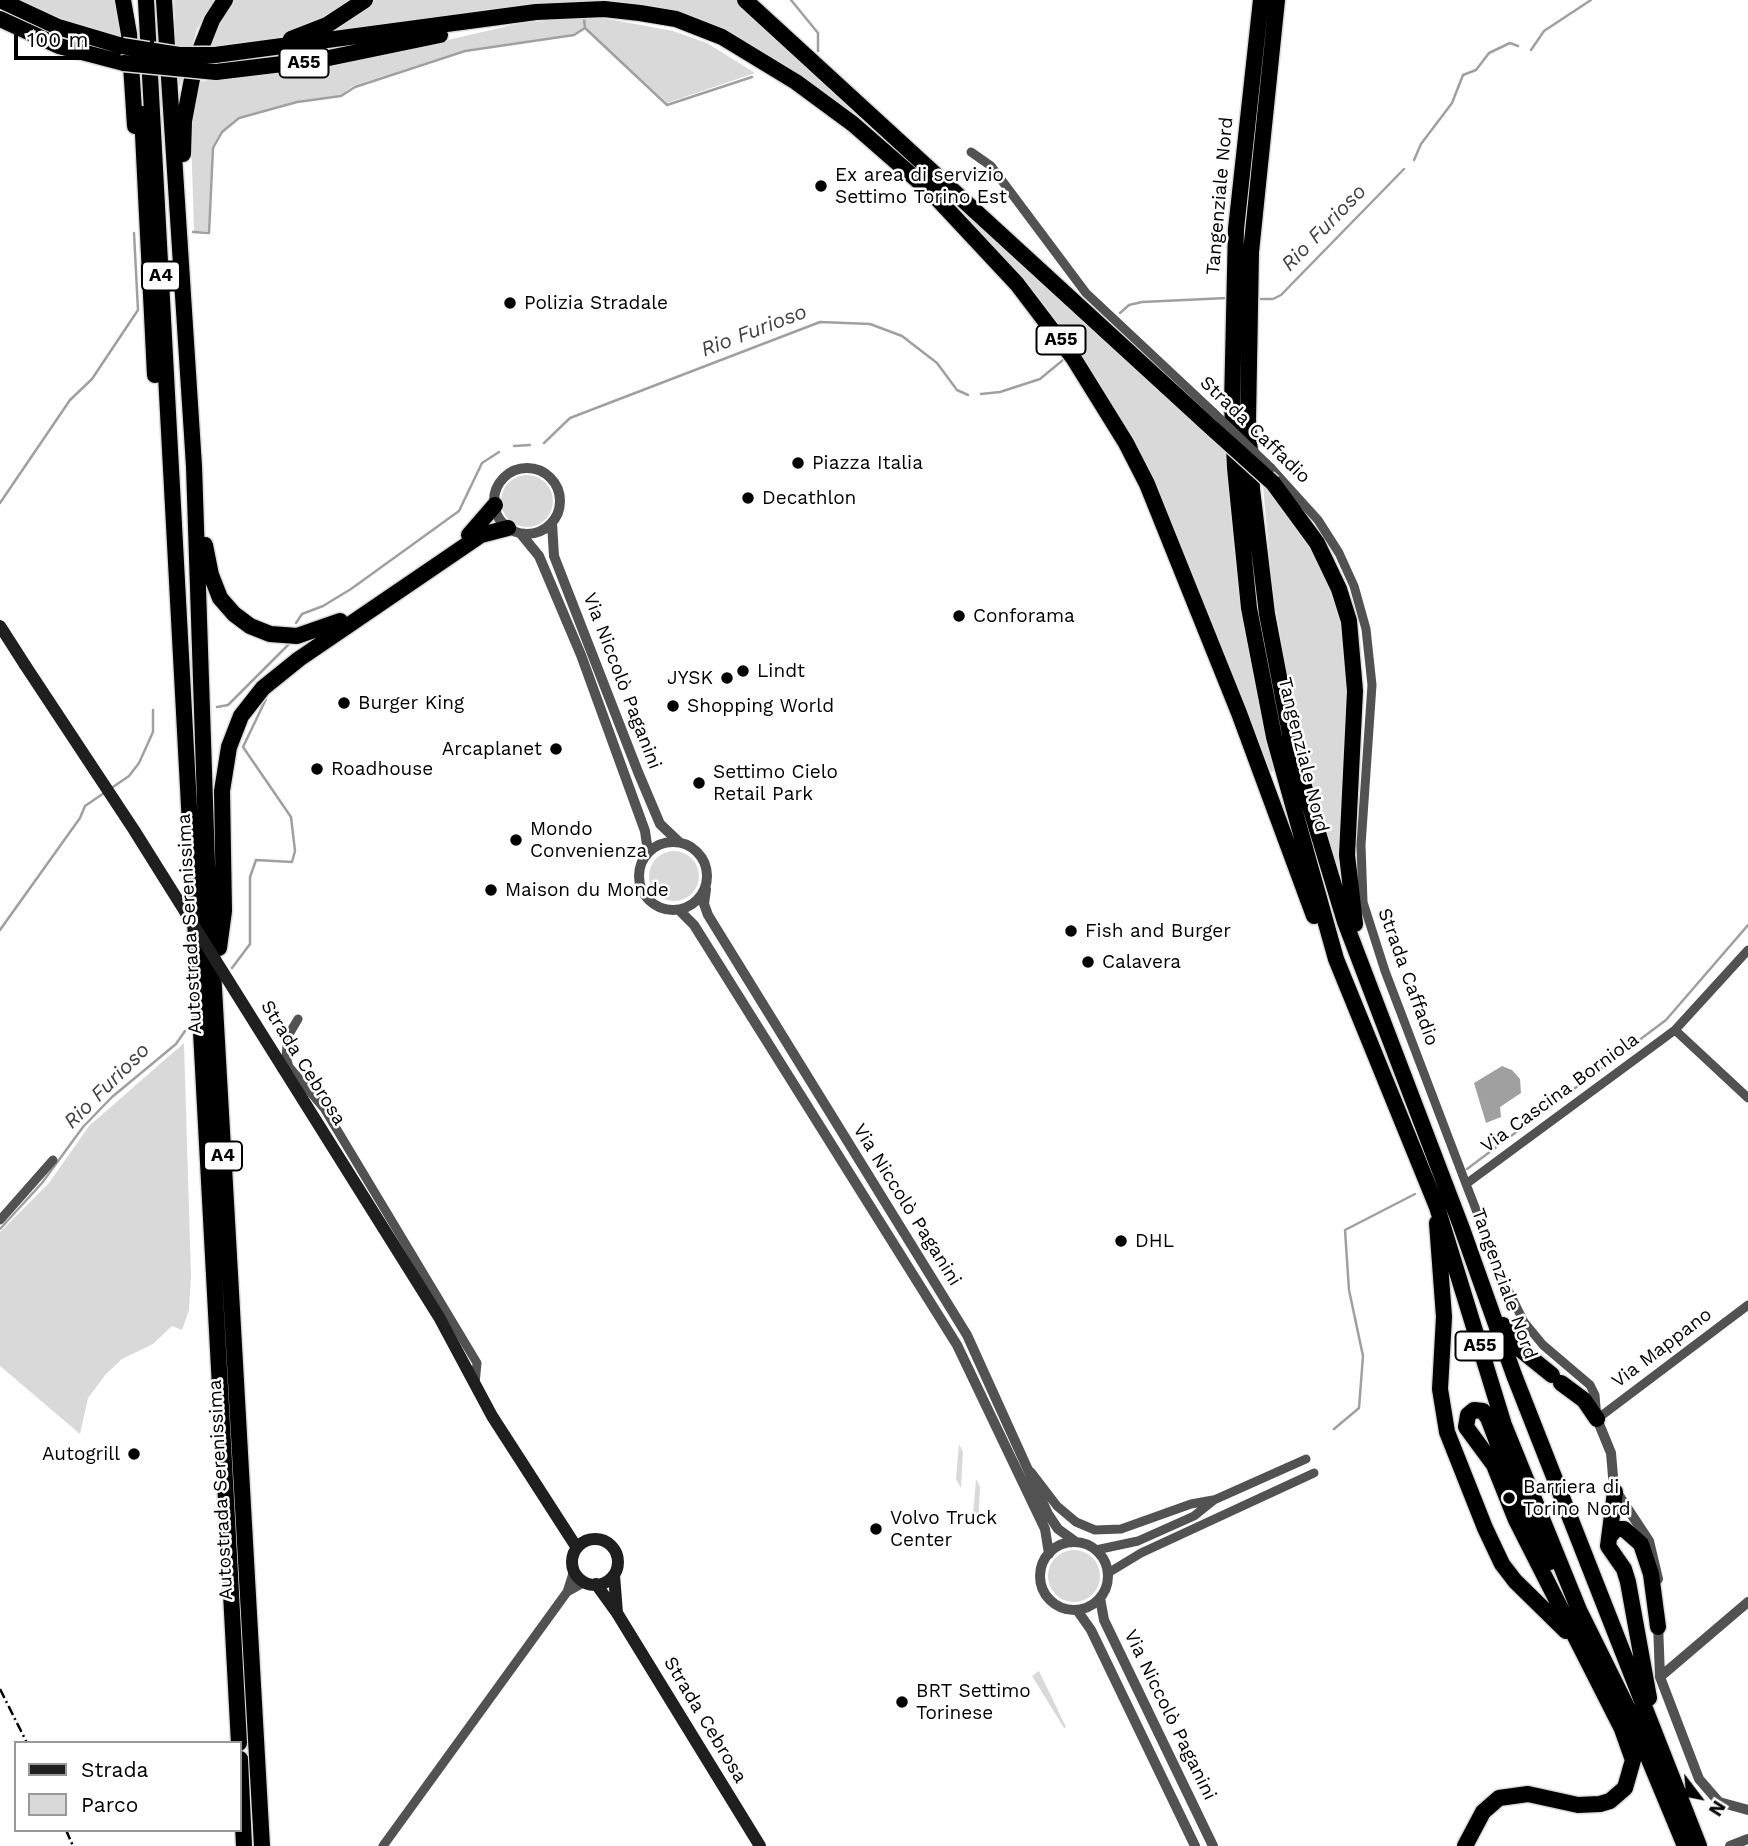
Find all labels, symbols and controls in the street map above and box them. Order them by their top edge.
scale bar [18,14,158,58]
text: 100 m [27,27,89,52]
road number: A55 [280,48,328,78]
street label: Tangenziale Nord [1202,116,1238,276]
place label: Ex area di servizio Settimo Torino Est [835,164,1007,208]
marker: Ex area di servizio Settimo Torino Est [813,178,829,194]
water label: Rio Furioso [1276,179,1372,277]
road number: A4 [142,262,180,290]
place label: Polizia Stradale [524,292,668,314]
marker: Polizia Stradale [502,295,518,311]
water label: Rio Furioso [698,299,810,363]
road number: A55 [1036,326,1086,354]
street label: Strada Caffadio [1195,372,1315,488]
place label: Piazza Italia [812,452,923,474]
marker: Piazza Italia [790,455,806,471]
place label: Decathlon [762,487,856,509]
marker: Decathlon [740,490,756,506]
street label: Via Niccolò Paganini [578,590,666,772]
place label: Conforama [973,605,1075,627]
marker: Conforama [951,608,967,624]
place label: Lindt [757,660,805,682]
marker: Lindt [735,663,751,679]
place label: JYSK [667,667,713,689]
marker: JYSK [719,670,735,686]
street label: Tangenziale Nord [1273,675,1333,835]
place label: Burger King [358,692,464,714]
marker: Burger King [336,695,352,711]
place label: Shopping World [687,695,834,717]
marker: Shopping World [665,698,681,714]
place label: Arcaplanet [442,738,542,760]
marker: Arcaplanet [548,741,564,757]
place label: Roadhouse [331,758,433,780]
marker: Roadhouse [309,761,325,777]
place label: Settimo Cielo Retail Park [713,761,838,805]
marker: Settimo Cielo Retail Park [691,775,707,791]
street label: Autostrada Serenissima [173,813,207,1035]
place label: Mondo Convenienza [530,818,647,862]
marker: Mondo Convenienza [508,832,524,848]
place label: Maison du Monde [505,879,669,901]
marker: Maison du Monde [483,882,499,898]
street label: Strada Caffadio [1373,905,1443,1049]
place label: Fish and Burger [1085,920,1231,942]
marker: Fish and Burger [1063,923,1079,939]
place label: Calavera [1102,951,1181,973]
marker: Calavera [1080,954,1096,970]
street label: Strada Cebrosa [255,996,351,1130]
street label: Via Cascina Borniola [1477,1028,1643,1158]
water label: Rio Furioso [59,1038,155,1134]
street label: Via Niccolò Paganini [848,1120,966,1290]
road number: A4 [204,1142,242,1170]
street label: Tangenziale Nord [1466,1206,1542,1362]
place label: DHL [1135,1230,1174,1252]
marker: DHL [1113,1233,1129,1249]
street label: Via Mappano [1608,1303,1716,1393]
road number: A55 [1456,1331,1504,1360]
street label: Autostrada Serenissima [204,1379,238,1601]
place label: Autogrill [42,1443,120,1465]
marker: Autogrill [126,1446,142,1462]
place label: Barriera di Torino Nord [1523,1476,1631,1520]
marker: Barriera di Torino Nord [1501,1490,1517,1506]
place label: Volvo Truck Center [890,1507,997,1551]
marker: Volvo Truck Center [868,1521,884,1537]
street label: Via Niccolò Paganini [1119,1626,1221,1804]
street label: Strada Cebrosa [658,1653,752,1787]
place label: BRT Settimo Torinese [916,1680,1031,1724]
marker: BRT Settimo Torinese [894,1694,910,1710]
legend [14,1741,242,1832]
text: Strada [81,1757,148,1782]
north arrow [1664,1762,1734,1832]
text: Parco [81,1792,138,1817]
text: N [1704,1796,1731,1820]

